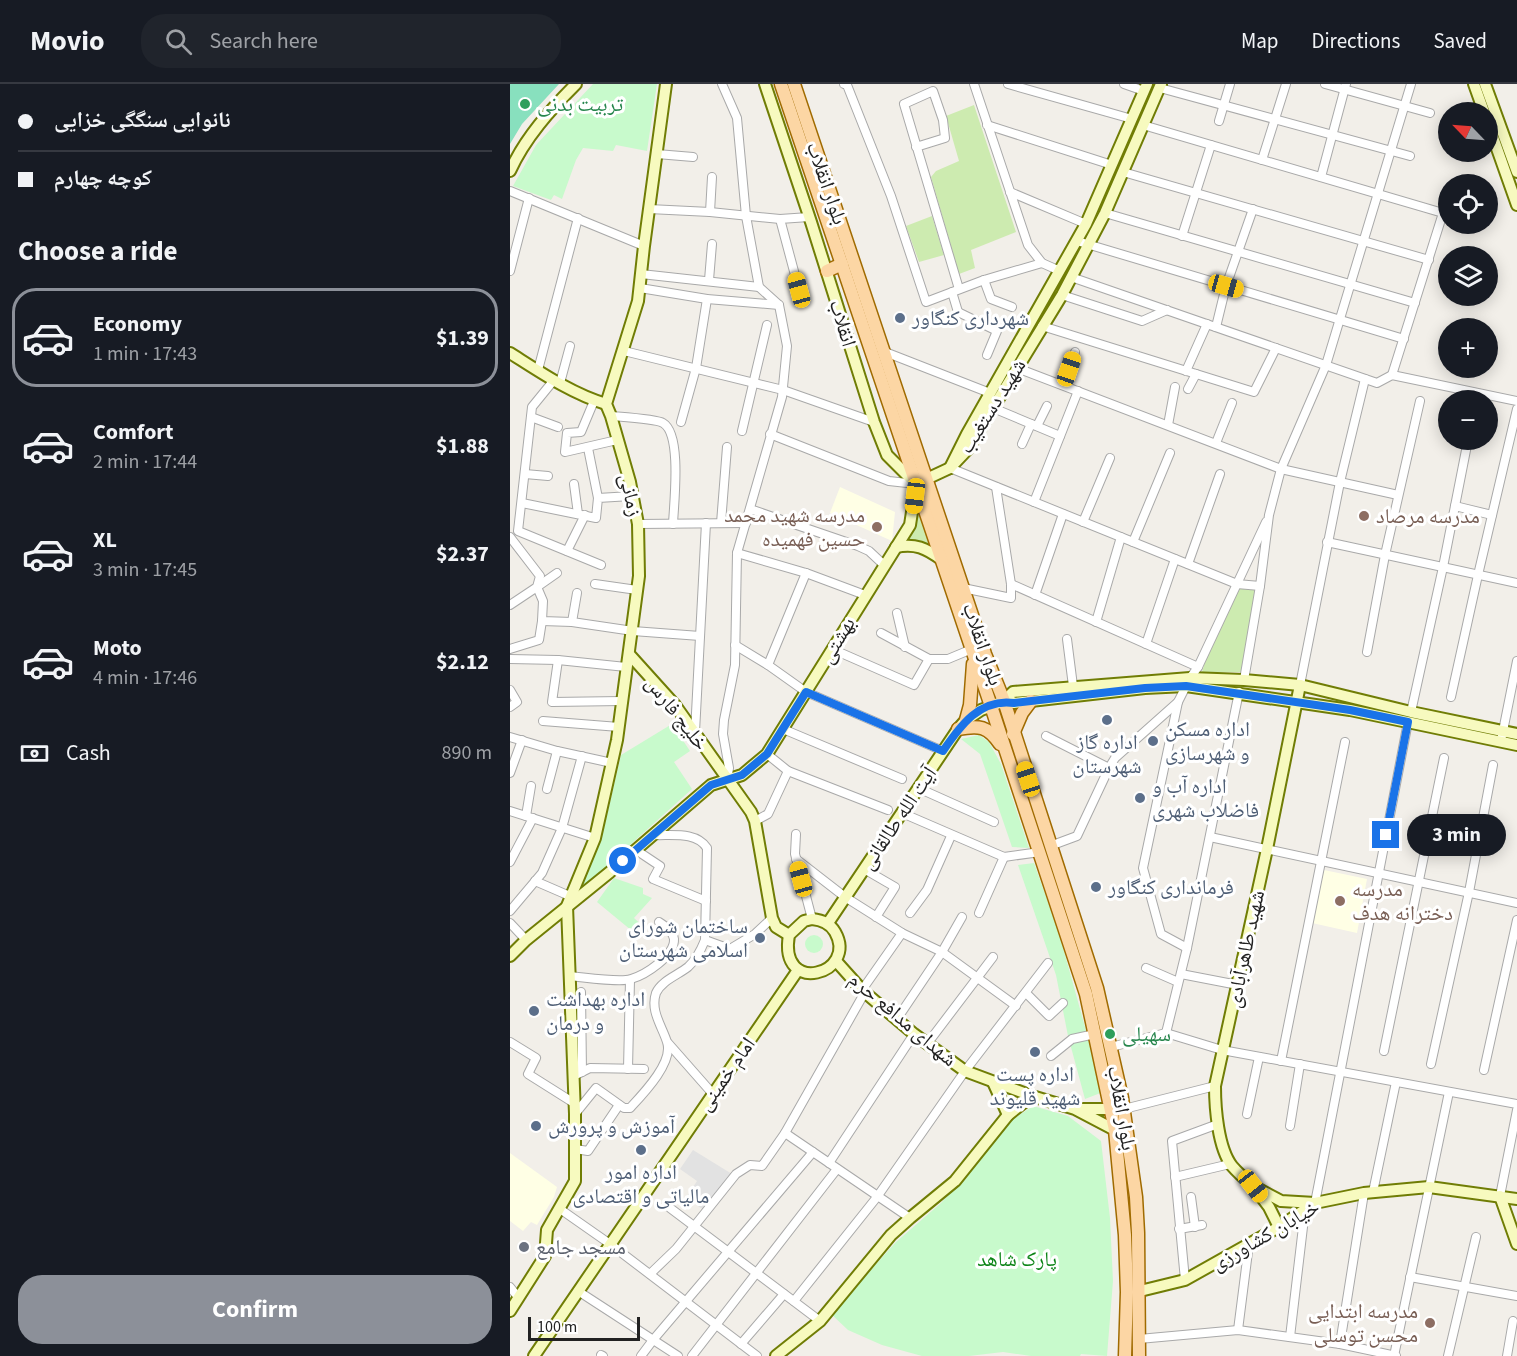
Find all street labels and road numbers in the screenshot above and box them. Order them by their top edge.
street label: بلوار انقلاب [799,137,855,229]
street label: انقلاب [822,296,864,350]
street label: شهید دستغیب [951,353,1033,459]
street label: زمانی [612,471,650,519]
street label: بلوار انقلاب [955,598,1011,690]
street label: بهشتی [811,611,863,669]
street label: خلیج فارس [638,669,716,757]
street label: آیت الله طالقانی [852,760,944,876]
street label: شهید طاهرآبادی [1218,887,1272,1011]
street label: شهدای مدافع حرم [842,965,964,1073]
street label: امام خمینی [689,1031,763,1117]
street label: بلوار انقلاب [1100,1063,1144,1153]
street label: خیابان کشاورزی [1205,1192,1325,1278]

